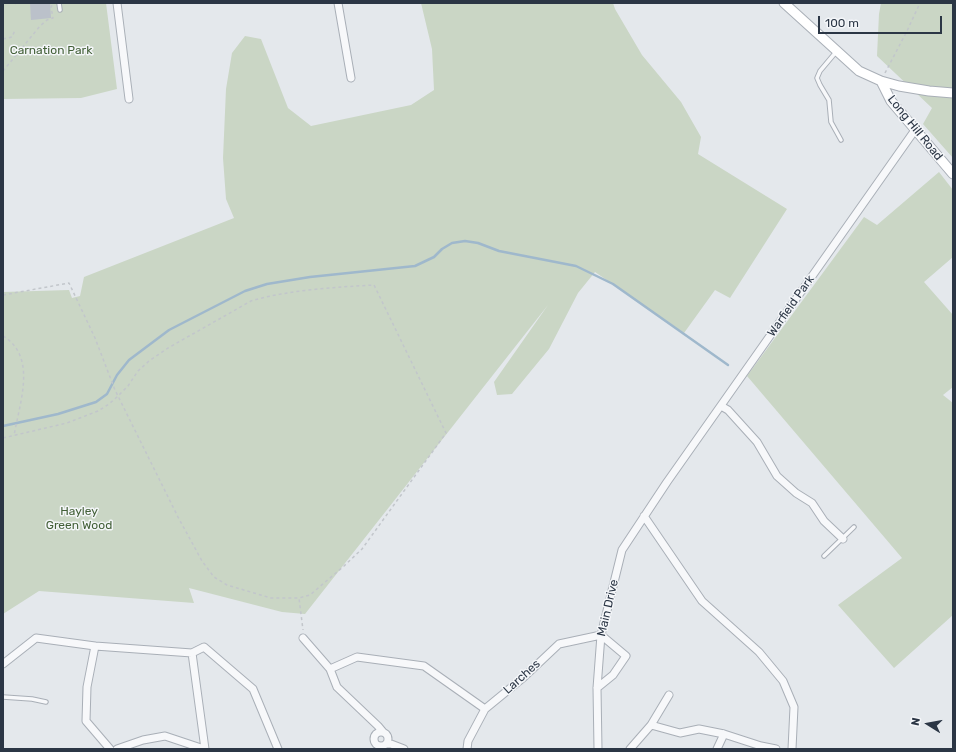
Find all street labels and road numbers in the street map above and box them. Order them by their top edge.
street label: Long Hill Road [884,93,946,163]
street label: Warfield Park [765,272,817,340]
street label: Main Drive [594,578,622,638]
street label: Larches [501,657,543,697]

